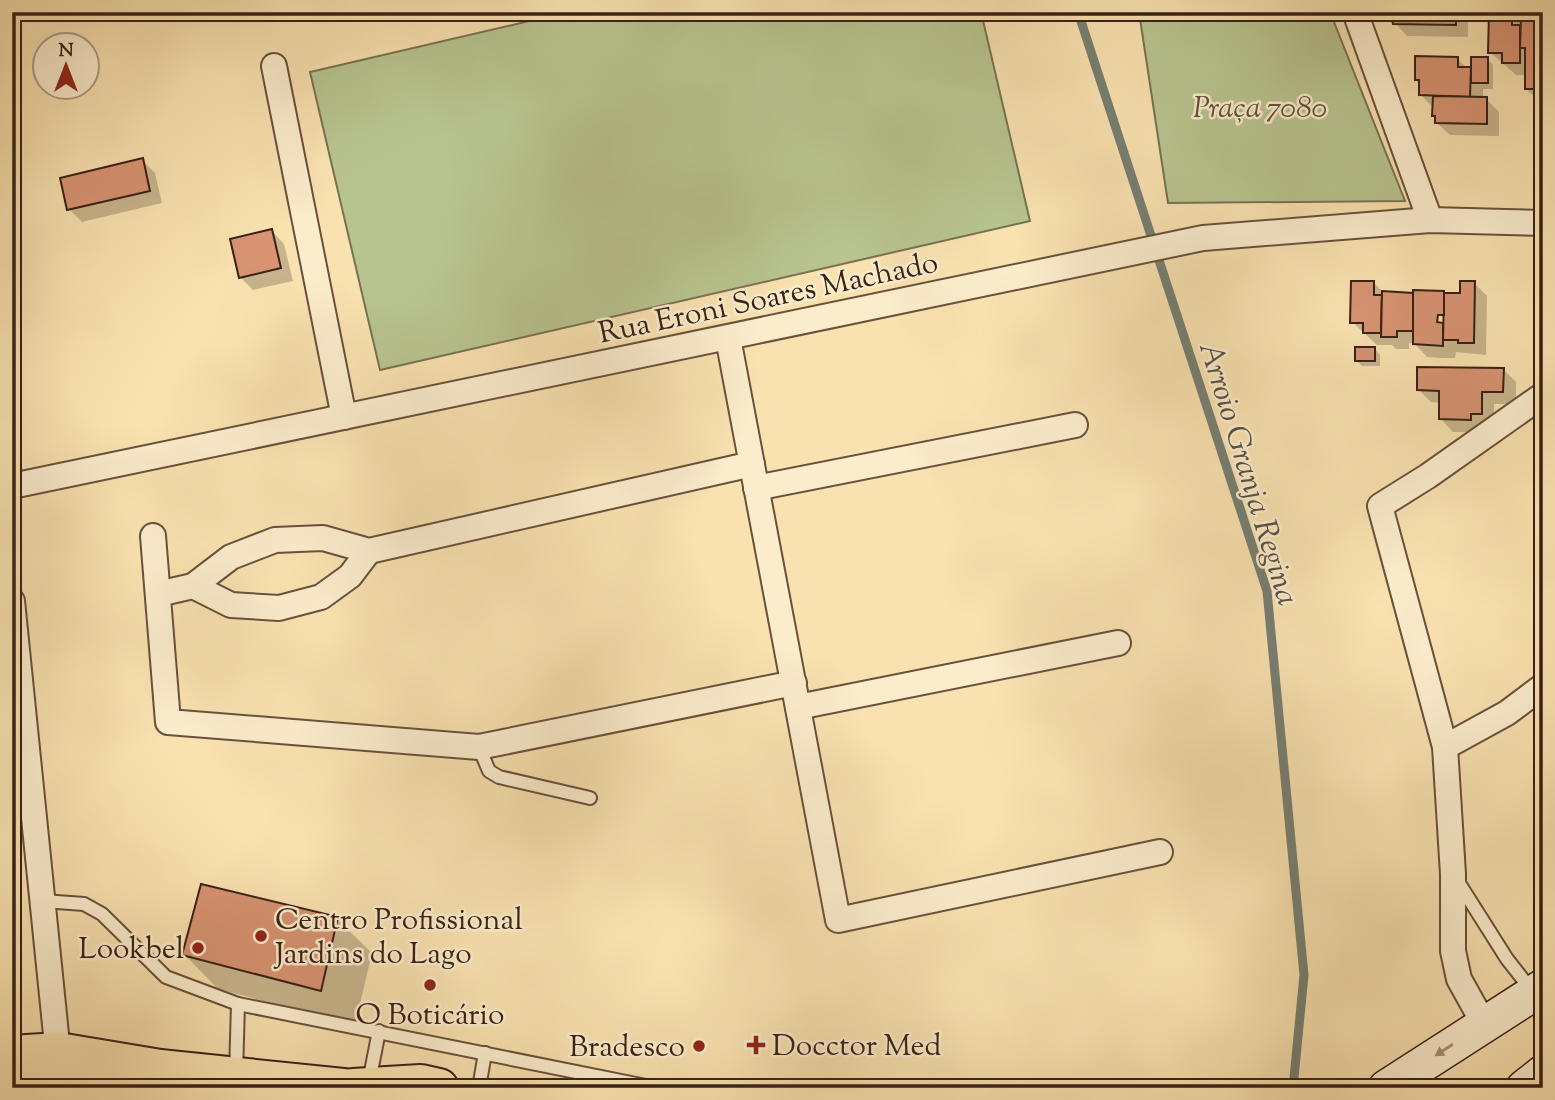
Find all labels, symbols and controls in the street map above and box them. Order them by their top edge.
north arrow [32,32,102,102]
text: N [58,38,74,65]
park label: Praça 7080 [1193,88,1327,131]
street label: Rua Eroni Soares Machado [595,242,942,356]
water label: Arroio Granja Regina [1185,336,1309,612]
place label: Centro Profissional Jardins do Lago [273,900,523,977]
marker: Centro Profissional Jardins do Lago [253,928,269,944]
place label: Lookbel [79,929,184,972]
marker: Lookbel [190,940,206,956]
marker: O Boticário [422,977,438,993]
place label: O Boticário [356,995,504,1038]
place label: Docctor Med [772,1026,942,1069]
place label: Bradesco [569,1027,685,1070]
marker: Docctor Med [746,1035,766,1055]
marker: Bradesco [691,1038,707,1054]
one-way arrow [1434,1044,1454,1057]

